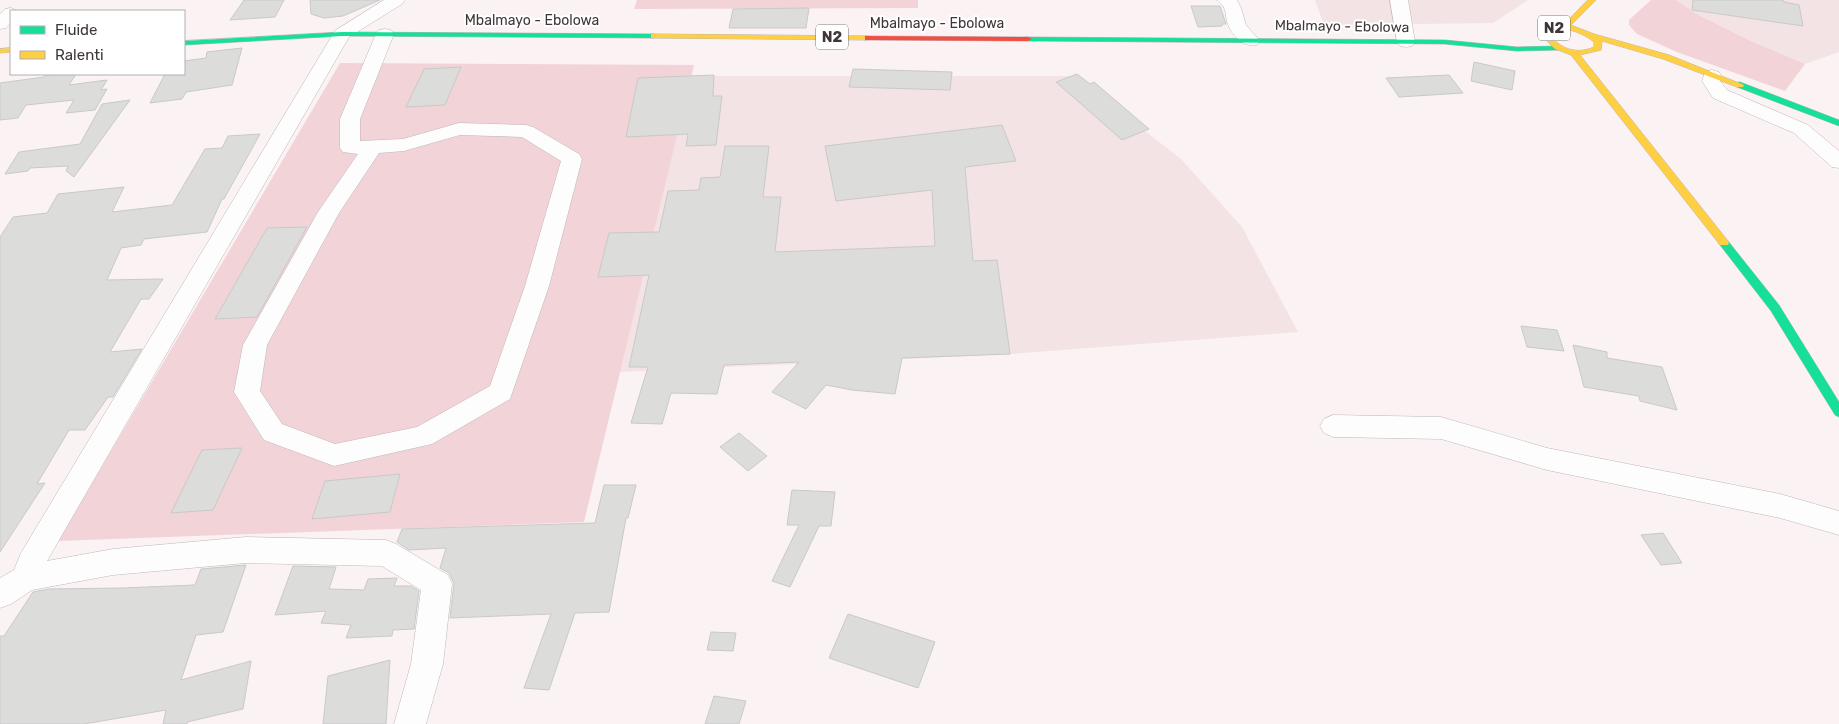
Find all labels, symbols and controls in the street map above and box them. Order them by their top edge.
legend [10,10,185,75]
street label: Mbalmayo - Ebolowa [465,12,599,29]
street label: Mbalmayo - Ebolowa [870,15,1004,32]
road number: N2 [1538,15,1570,40]
street label: Mbalmayo - Ebolowa [1275,17,1409,36]
text: Fluide [55,21,97,39]
road number: N2 [816,24,848,50]
text: Ralenti [55,46,104,64]

